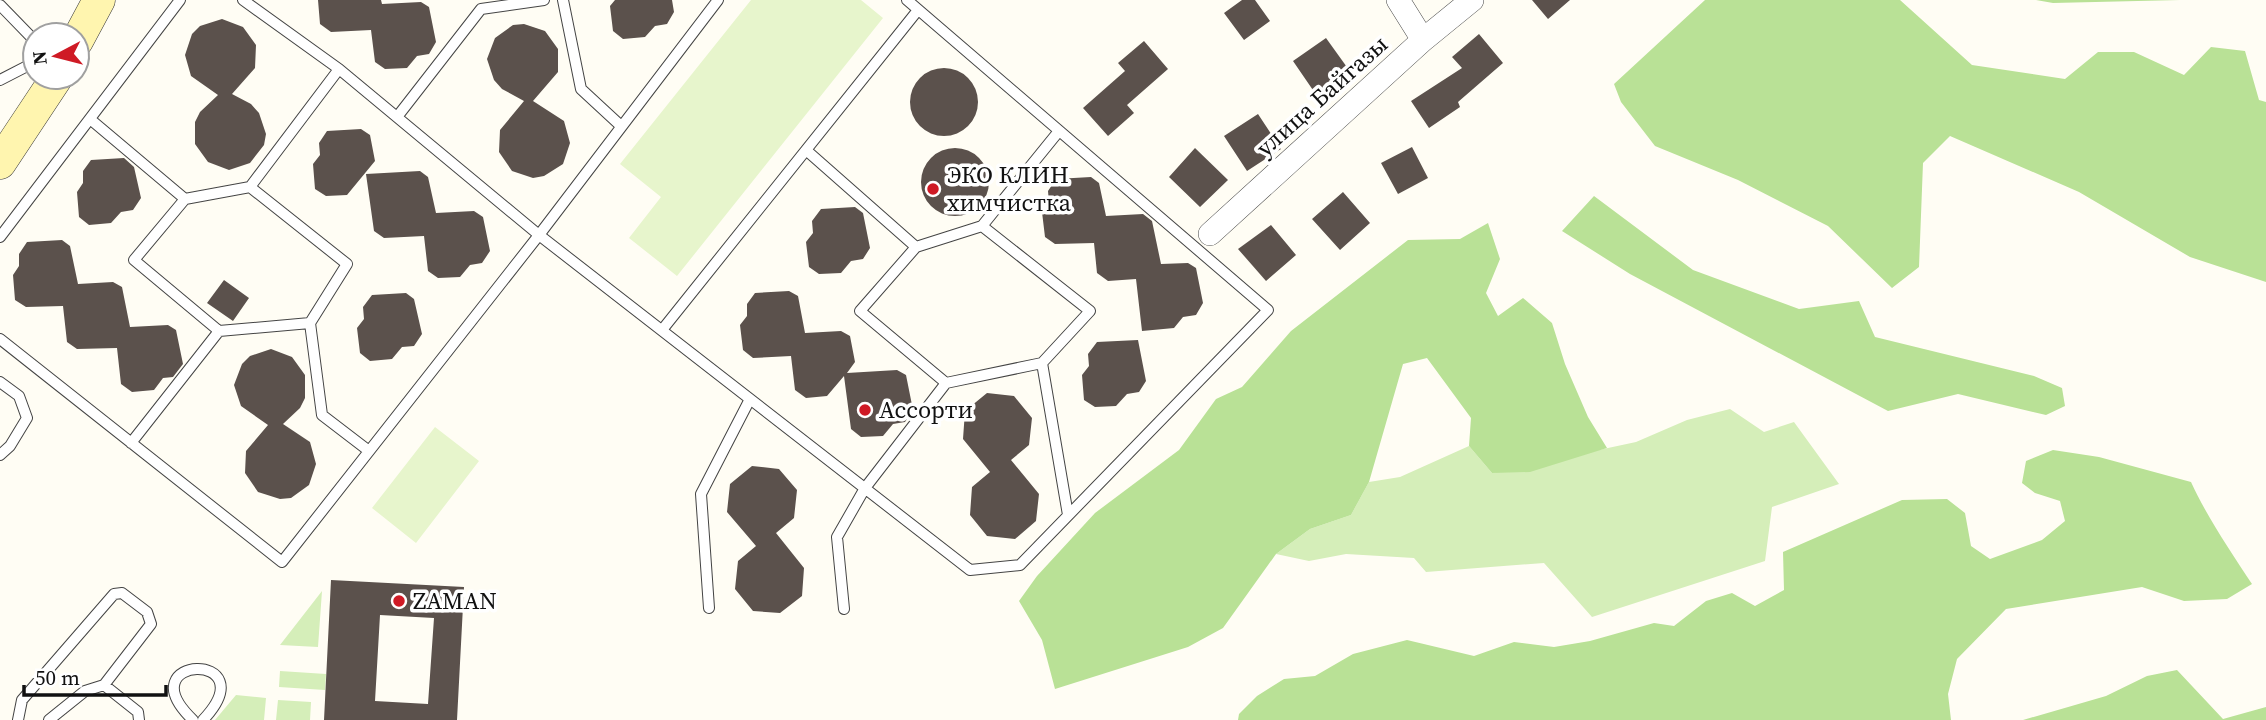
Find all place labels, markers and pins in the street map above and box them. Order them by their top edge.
place label: ЭКО КЛИН химчистка [947,158,1072,219]
marker: ЭКО КЛИН химчистка [925,181,941,197]
place label: Ассорти [879,393,973,426]
marker: Ассорти [857,402,873,418]
place label: ZAMAN [413,584,497,617]
marker: ZAMAN [391,593,407,609]

